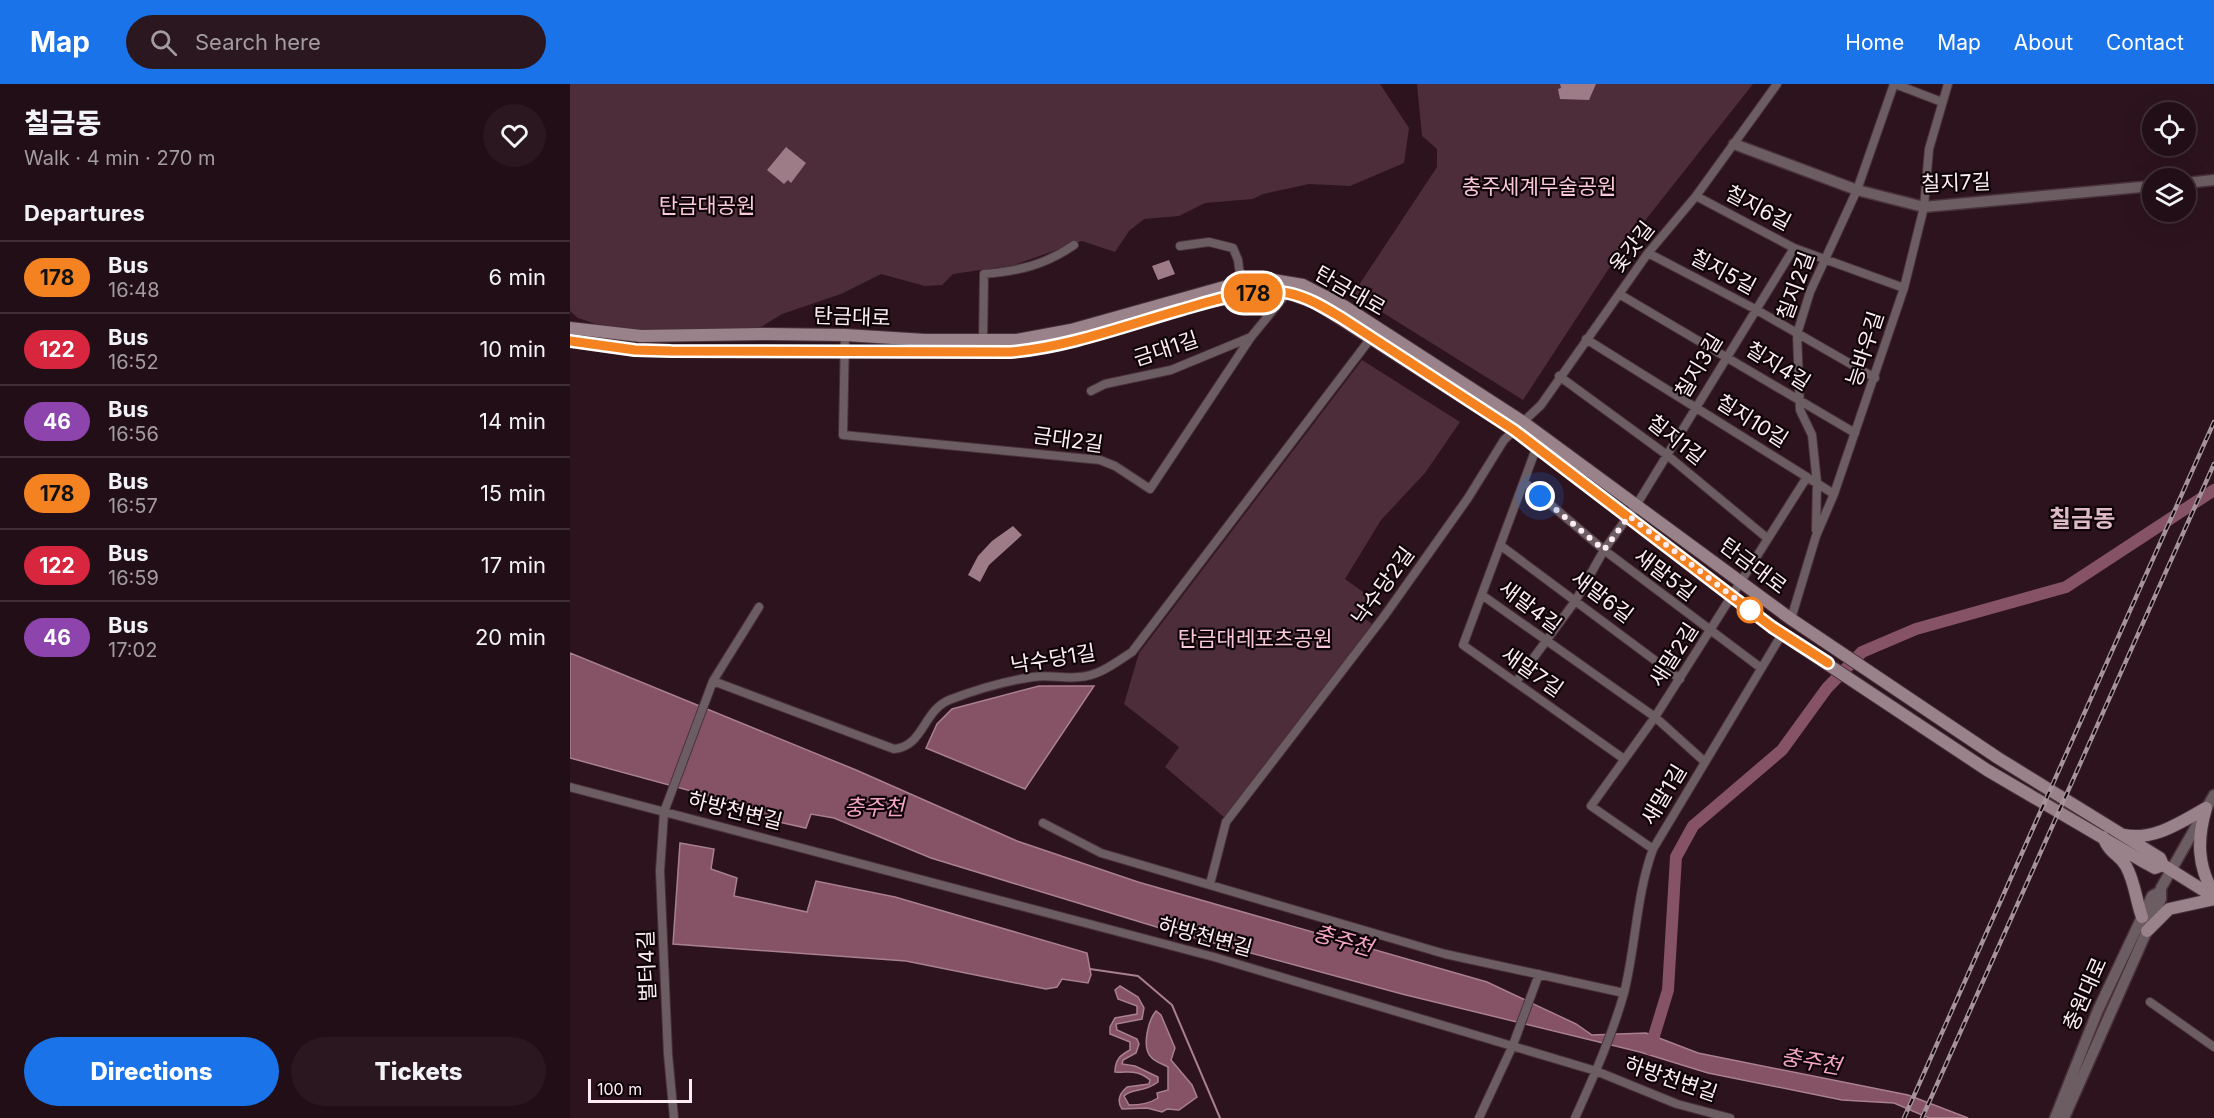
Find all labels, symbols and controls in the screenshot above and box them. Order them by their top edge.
search box [126,15,546,69]
text: Map [30,25,90,59]
icon: search [147,26,180,59]
text: Search here [195,29,321,55]
text: Home [1845,30,1904,55]
text: Map [1937,30,1981,55]
text: About [2014,30,2073,55]
text: Contact [2106,30,2184,55]
map controls [2142,102,2196,222]
button: locate [2142,102,2196,156]
button: heart [483,104,546,167]
text: 칠금동 [24,106,101,140]
text: Walk · 4 min · 270 m [24,146,215,170]
button: layers [2142,168,2196,222]
street label: 칠지7길 [1921,169,1991,196]
park label: 충주세계무술공원 [1462,174,1616,199]
street label: 칠지6길 [1721,180,1795,235]
park label: 탄금대공원 [659,193,755,218]
text: Departures [24,200,145,226]
street label: 옻갓길 [1604,216,1659,277]
street label: 칠지5길 [1686,244,1760,299]
street label: 칠지2길 [1772,248,1819,323]
text: Bus [108,252,149,278]
street label: 탄금대로 [1311,260,1390,321]
text: 6 min [489,264,546,290]
text: 178 [40,265,74,290]
line badge: 178 [1218,274,1288,312]
text: 16:48 [108,278,160,302]
text: 178 [1236,281,1270,306]
street label: 탄금대로 [813,303,891,330]
street label: 능바우길 [1841,308,1888,389]
text: Bus [108,324,149,350]
street label: 금대1길 [1130,326,1201,371]
street label: 칠지3길 [1670,329,1728,403]
text: 10 min [479,336,546,362]
street label: 칠지4길 [1741,336,1815,395]
text: 122 [39,337,75,362]
text: 16:52 [108,350,159,374]
street label: 칠지10길 [1712,389,1793,452]
text: Bus [108,396,149,422]
text: 14 min [479,408,546,434]
text: 46 [43,409,71,434]
street label: 칠지1길 [1642,409,1710,470]
text: 16:56 [108,422,159,446]
street label: 금대2길 [1031,422,1105,457]
text: Bus [108,468,149,494]
text: 15 min [480,480,546,506]
text: 178 [40,481,74,506]
your location [1525,481,1555,511]
text: 16:57 [108,494,158,518]
district label: 칠금동 [2049,504,2115,533]
street label: 탄금대로 [1715,532,1792,599]
text: Bus [108,540,149,566]
street label: 낙수당2길 [1346,542,1419,629]
street label: 새말5길 [1630,543,1701,606]
text: 17 min [481,552,546,578]
text: 122 [39,553,75,578]
street label: 새말6길 [1566,565,1638,628]
text: 16:59 [108,566,159,590]
street label: 새말4길 [1494,575,1566,638]
unlabelled marker [1737,597,1763,623]
text: Bus [108,612,149,638]
street label: 새말2길 [1644,618,1703,691]
text: 20 min [475,624,546,650]
text: 46 [43,625,71,650]
park label: 탄금대레포츠공원 [1178,626,1332,651]
text: 17:02 [108,638,157,662]
street label: 낙수당1길 [1009,639,1097,678]
street label: 새말7길 [1497,641,1568,702]
street label: 새말1길 [1636,760,1691,830]
street label: 하방천변길 [685,787,785,834]
water label: 충주천 [844,794,907,820]
street label: 하방천변길 [1155,912,1255,961]
water label: 충주천 [1310,919,1378,962]
street label: 벌터4길 [633,930,660,1002]
street label: 충원대로 [2057,953,2112,1034]
button: Directions [24,1037,279,1106]
button: Tickets [291,1037,546,1106]
water label: 충주천 [1779,1043,1846,1080]
street label: 하방천변길 [1621,1051,1721,1106]
scale bar [588,1076,692,1104]
text: 100 m [597,1079,642,1099]

